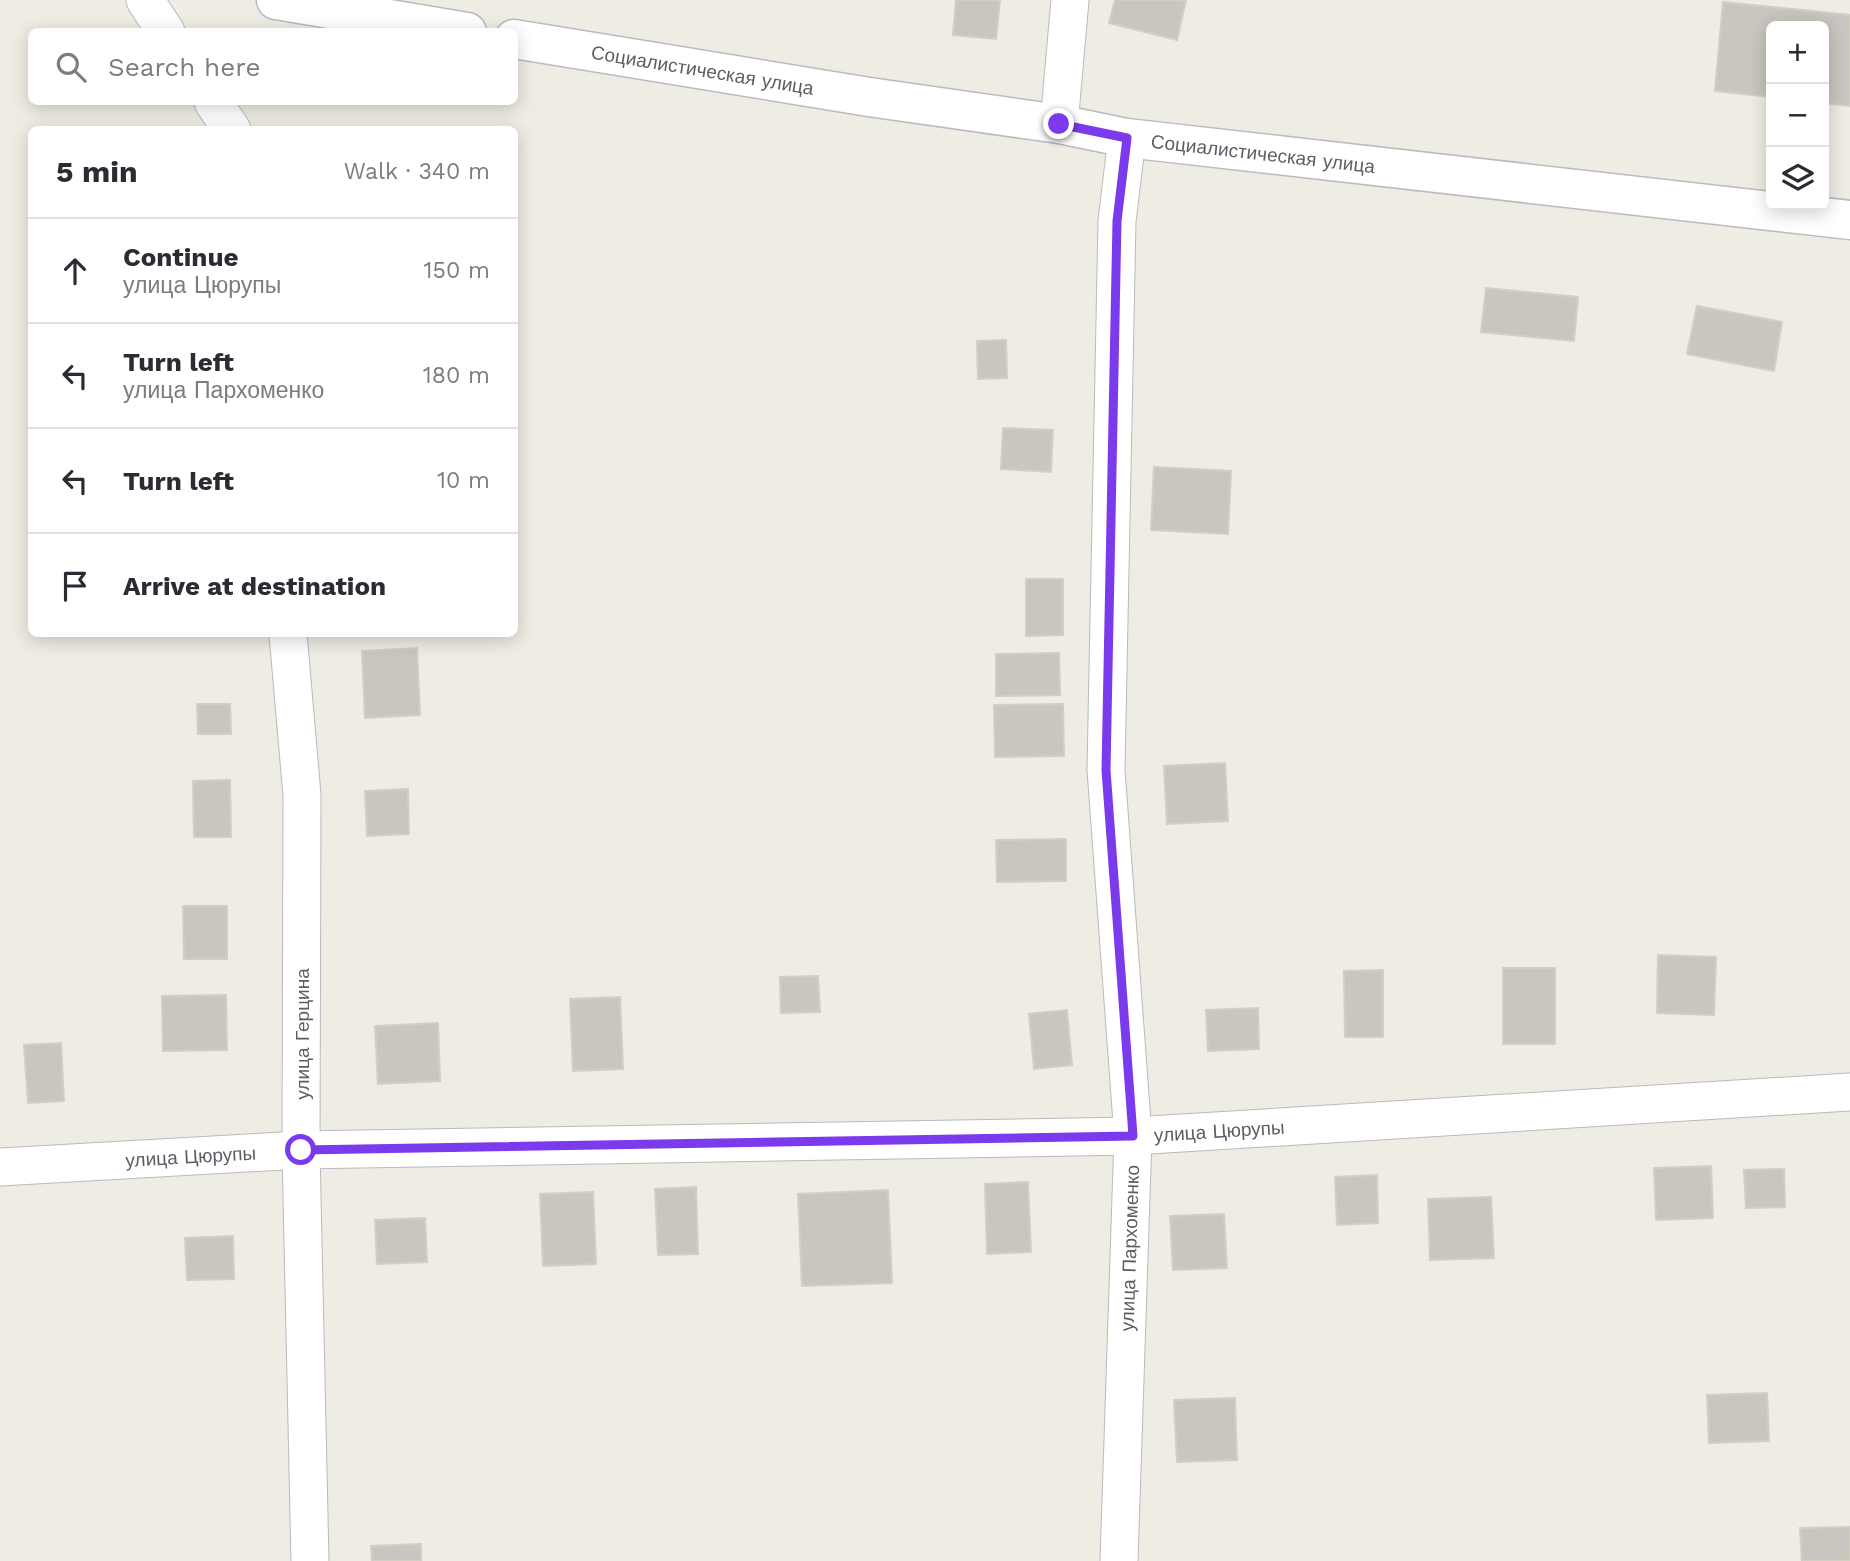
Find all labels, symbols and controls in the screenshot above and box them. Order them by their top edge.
map controls [1766,21,1829,210]
button: + [1766,21,1829,84]
search box [28,28,518,105]
street label: Социалистическая улица [589,40,816,99]
icon: search [52,48,90,86]
text: Search here [108,52,260,82]
button: − [1766,84,1829,147]
route end [1043,108,1074,139]
street label: Социалистическая улица [1150,129,1377,178]
button: layers [1766,147,1829,210]
text: 5 min [56,154,138,189]
text: Walk · 340 m [344,158,490,185]
text: Continue [123,242,239,272]
icon: ahead [56,252,94,290]
text: 150 m [424,257,490,284]
text: улица Цюрупы [123,272,281,299]
text: Turn left [123,347,234,377]
icon: left [56,357,94,395]
text: 180 m [423,362,490,389]
text: улица Пархоменко [123,377,324,404]
icon: left [56,462,94,500]
text: Turn left [123,466,234,496]
text: 10 m [437,467,490,494]
icon: arrive [56,567,94,605]
text: Arrive at destination [123,571,386,601]
street label: улица Герцина [291,968,314,1100]
street label: улица Цюрупы [1153,1115,1285,1146]
route start [285,1134,316,1165]
street label: улица Цюрупы [125,1141,257,1171]
street label: улица Пархоменко [1115,1165,1144,1332]

